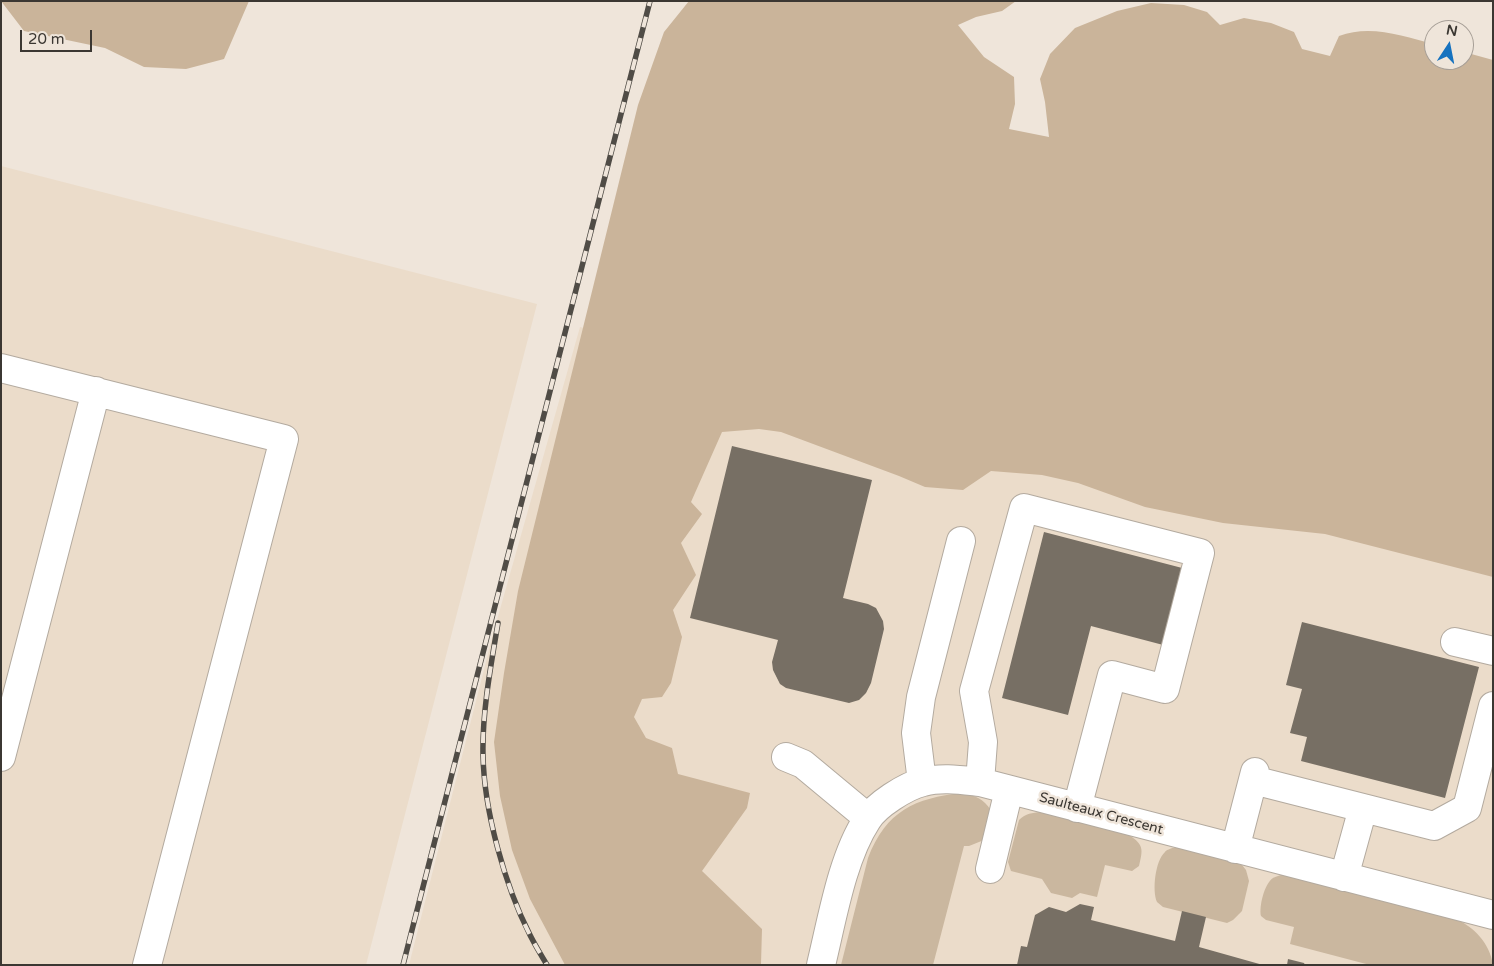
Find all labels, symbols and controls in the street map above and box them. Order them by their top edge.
scale bar [22,20,95,52]
north arrow [1424,20,1474,70]
text: N [1445,21,1459,40]
text: 20 m [28,30,65,48]
street label: Saulteaux Crescent [1037,789,1165,839]

